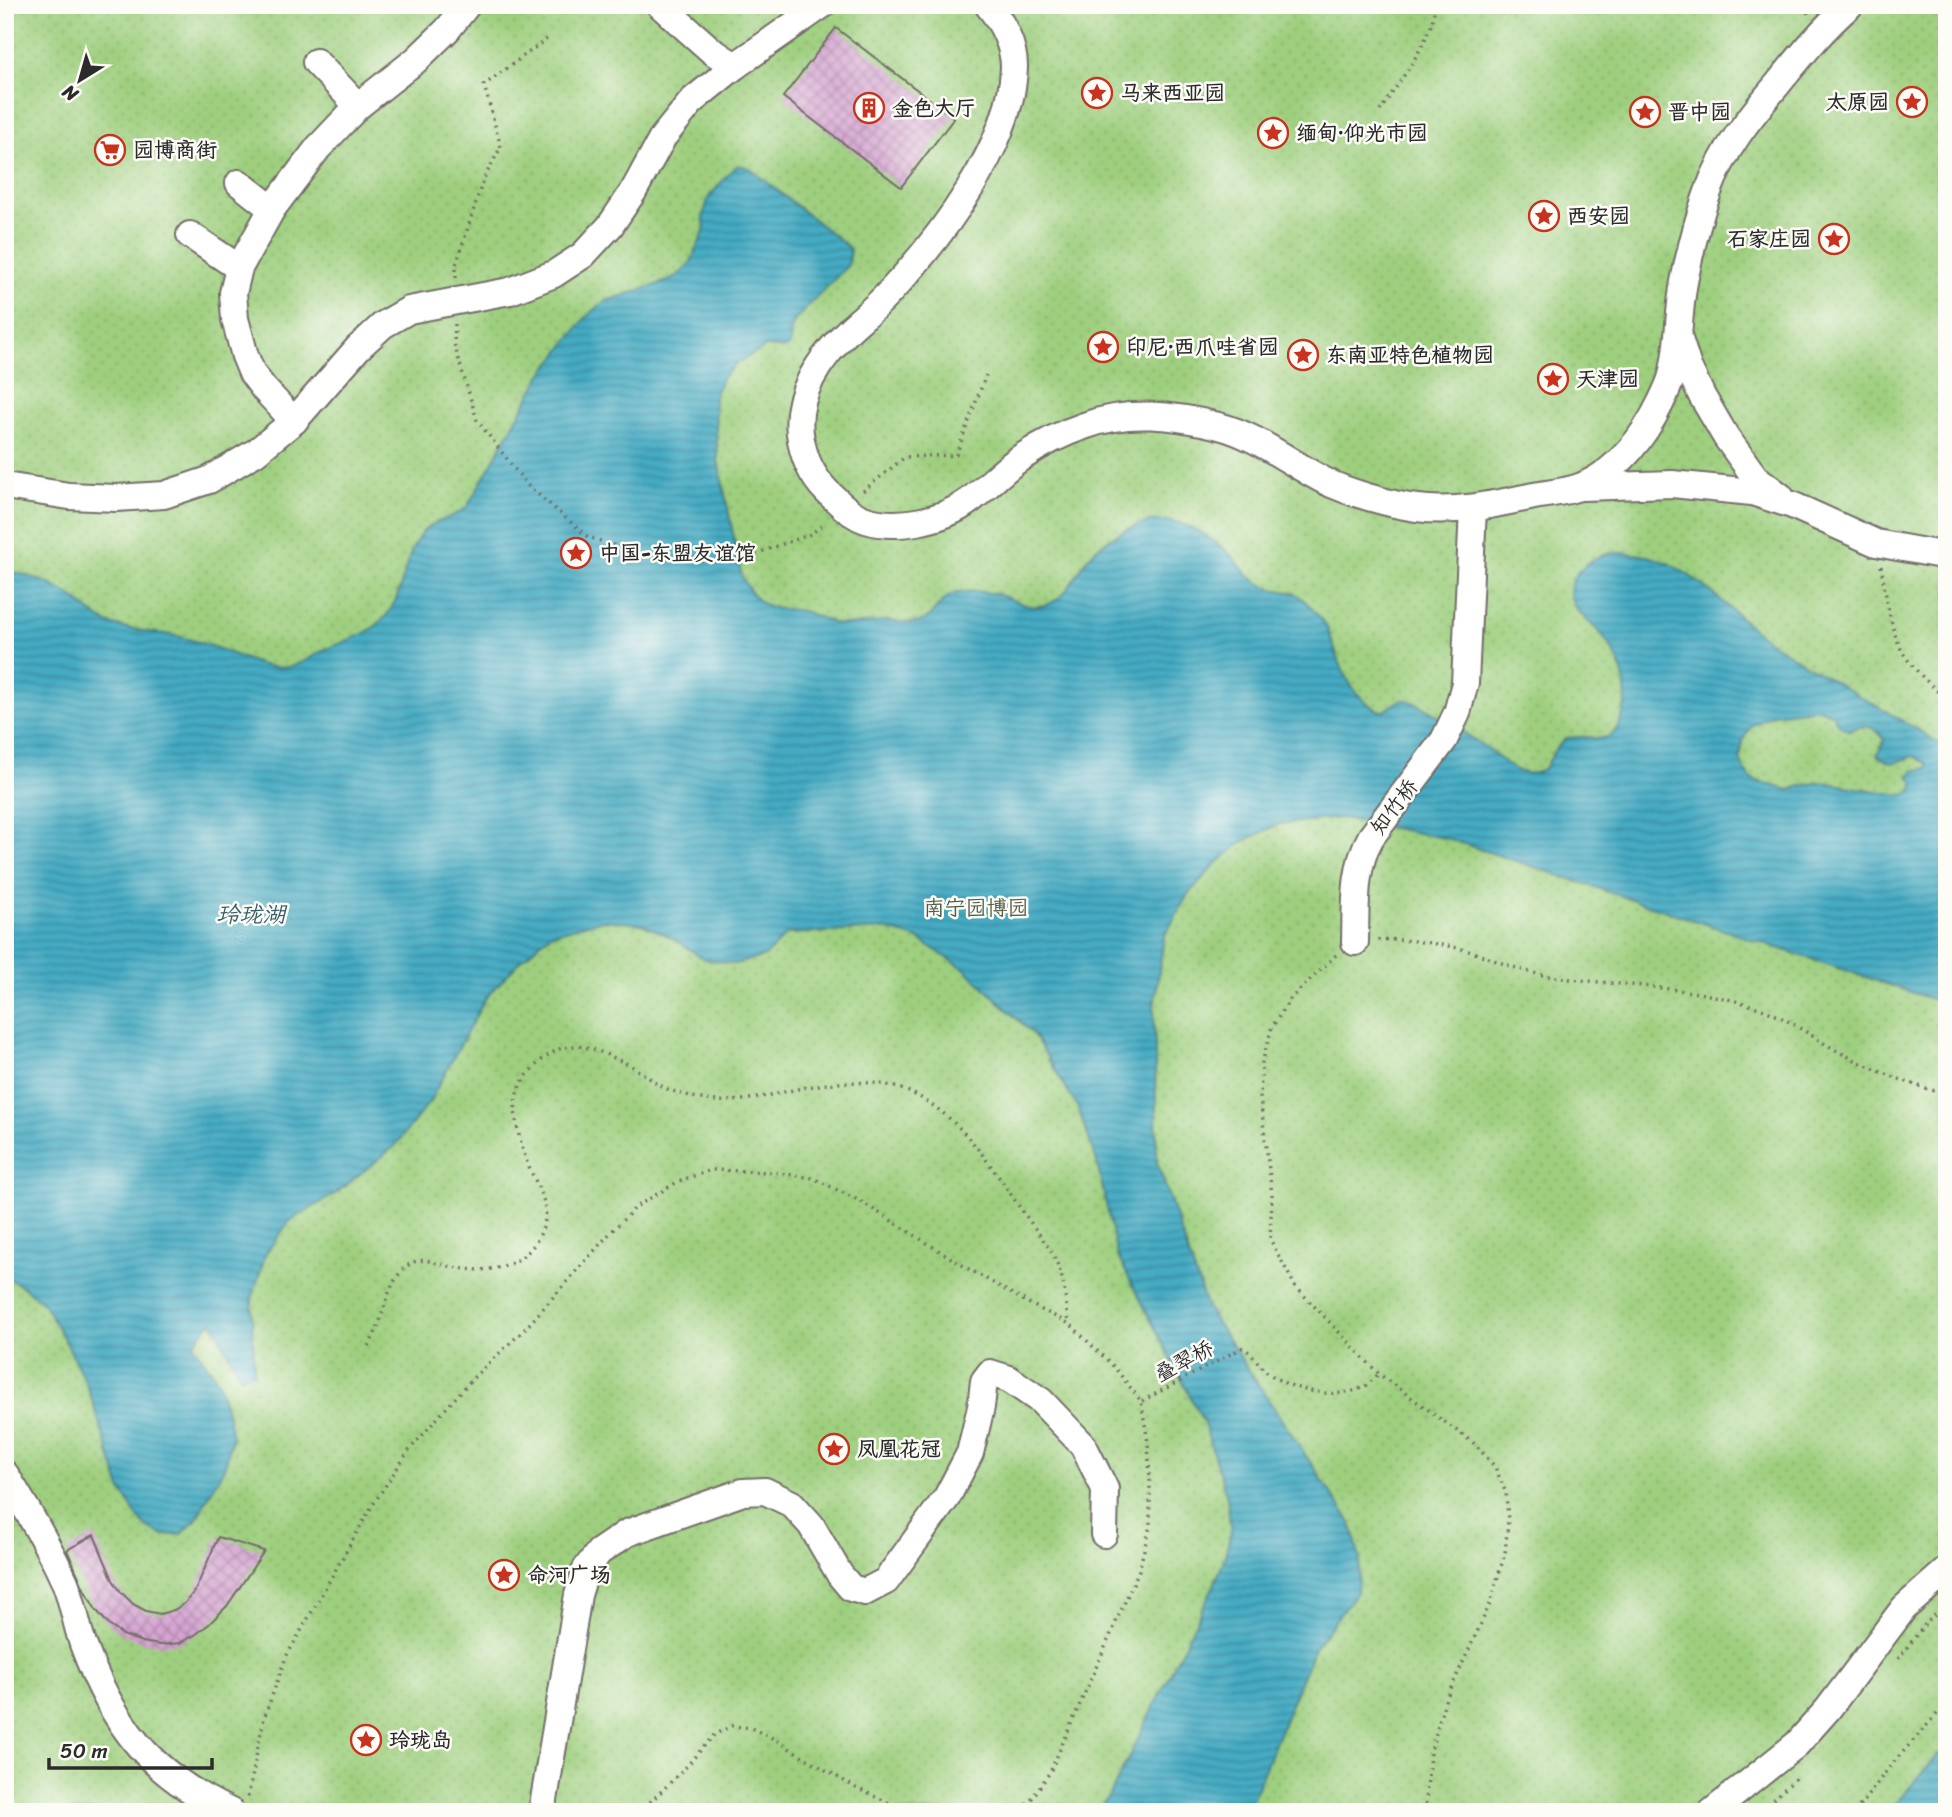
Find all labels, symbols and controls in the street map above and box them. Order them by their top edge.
north arrow [46,46,116,116]
place label: 马来西亚园 [1120,74,1225,112]
text: N [54,76,86,111]
place icon: 马来西亚园 [1080,76,1114,110]
place label: 太原园 [1826,83,1889,121]
place icon: 太原园 [1895,85,1929,119]
place label: 金色大厅 [892,89,976,127]
building icon: 金色大厅 [852,91,886,125]
place label: 晋中园 [1668,93,1731,131]
place icon: 晋中园 [1628,95,1662,129]
place label: 缅甸·仰光市园 [1296,114,1428,152]
place icon: 缅甸·仰光市园 [1256,116,1290,150]
place label: 园博商街 [133,131,217,169]
supermarket icon: 园博商街 [93,133,127,167]
place label: 西安园 [1567,197,1630,235]
place icon: 西安园 [1527,199,1561,233]
place label: 石家庄园 [1727,220,1811,258]
place icon: 石家庄园 [1817,222,1851,256]
place label: 印尼·西爪哇省园 [1126,328,1279,366]
place icon: 印尼·西爪哇省园 [1086,330,1120,364]
place label: 东南亚特色植物园 [1326,336,1494,374]
place icon: 东南亚特色植物园 [1286,338,1320,372]
place label: 天津园 [1576,360,1639,398]
place icon: 天津园 [1536,362,1570,396]
place label: 中国-东盟友谊馆 [599,534,756,572]
place icon: 中国-东盟友谊馆 [559,536,593,570]
street label: 知竹桥 [1360,770,1428,844]
park label: 南宁园博园 [924,889,1029,927]
water label: 玲珑湖 [217,894,288,935]
street label: 叠翠桥 [1147,1329,1221,1393]
place label: 凤凰花冠 [857,1430,941,1468]
place icon: 凤凰花冠 [817,1432,851,1466]
place label: 命河广场 [527,1556,611,1594]
place icon: 命河广场 [487,1558,521,1592]
place label: 玲珑岛 [389,1721,452,1759]
place icon: 玲珑岛 [349,1723,383,1757]
scale bar [49,1726,212,1770]
text: 50 m [60,1732,108,1770]

